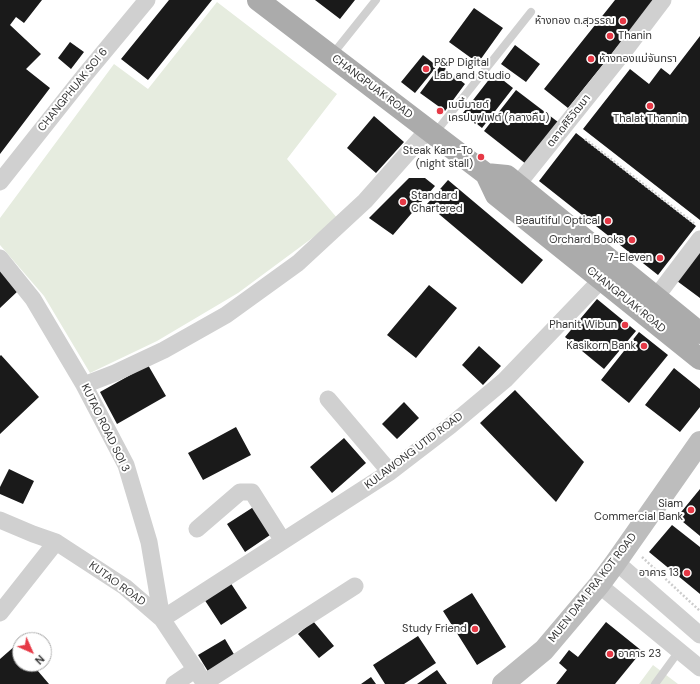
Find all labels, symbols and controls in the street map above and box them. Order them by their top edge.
place label: ห้างทอง ต.สุวรรณ [535,14,615,28]
marker: ห้างทอง ต.สุวรรณ [618,16,628,26]
place label: Thanin [618,29,652,43]
marker: Thanin [605,31,615,41]
street label: CHANGPHUAK SOI 6 [35,46,111,134]
street label: CHANGPUAK ROAD [329,52,415,122]
place label: ห้างทองแม่จันทรา [599,52,677,66]
marker: ห้างทองแม่จันทรา [586,54,596,64]
place label: P&P Digital Lab and Studio [434,56,511,82]
marker: P&P Digital Lab and Studio [421,64,431,74]
street label: ตลาดศิริวัฒนา [544,92,594,150]
place label: เบบี้มายด์ เครปบุฟเฟต์ (กลางคืน) [448,98,549,124]
marker: Thalat Thannin [645,101,655,111]
marker: เบบี้มายด์ เครปบุฟเฟต์ (กลางคืน) [435,106,445,116]
place label: Thalat Thannin [613,112,687,126]
place label: Steak Kam-To (night stall) [403,144,473,170]
marker: Steak Kam-To (night stall) [476,152,486,162]
place label: Standard Chartered [411,189,463,215]
marker: Standard Chartered [398,197,408,207]
place label: Beautiful Optical [516,214,600,228]
marker: Beautiful Optical [603,216,613,226]
place label: Orchard Books [549,233,624,247]
marker: Orchard Books [627,235,637,245]
place label: 7-Eleven [608,251,652,265]
marker: 7-Eleven [655,253,665,263]
street label: CHANGPUAK ROAD [584,264,668,336]
place label: Phanit Wibun [549,318,617,332]
marker: Phanit Wibun [620,320,630,330]
place label: Kasikorn Bank [566,339,636,353]
marker: Kasikorn Bank [639,341,649,351]
street label: KUTAO ROAD SOI 3 [78,382,132,474]
street label: KULAWONG UTID ROAD [362,410,466,492]
place label: Siam Commercial Bank [594,497,683,523]
marker: Siam Commercial Bank [686,505,696,515]
street label: MUEN DAM PRA KOT ROAD [546,531,640,645]
street label: KUTAO ROAD [86,559,148,609]
place label: อาคาร 13 [639,566,679,580]
marker: อาคาร 13 [682,568,692,578]
place label: Study Friend [402,622,467,636]
marker: Study Friend [470,624,480,634]
north arrow [12,632,52,672]
place label: อาคาร 23 [618,647,661,661]
marker: อาคาร 23 [605,649,615,659]
text: N [32,652,48,668]

